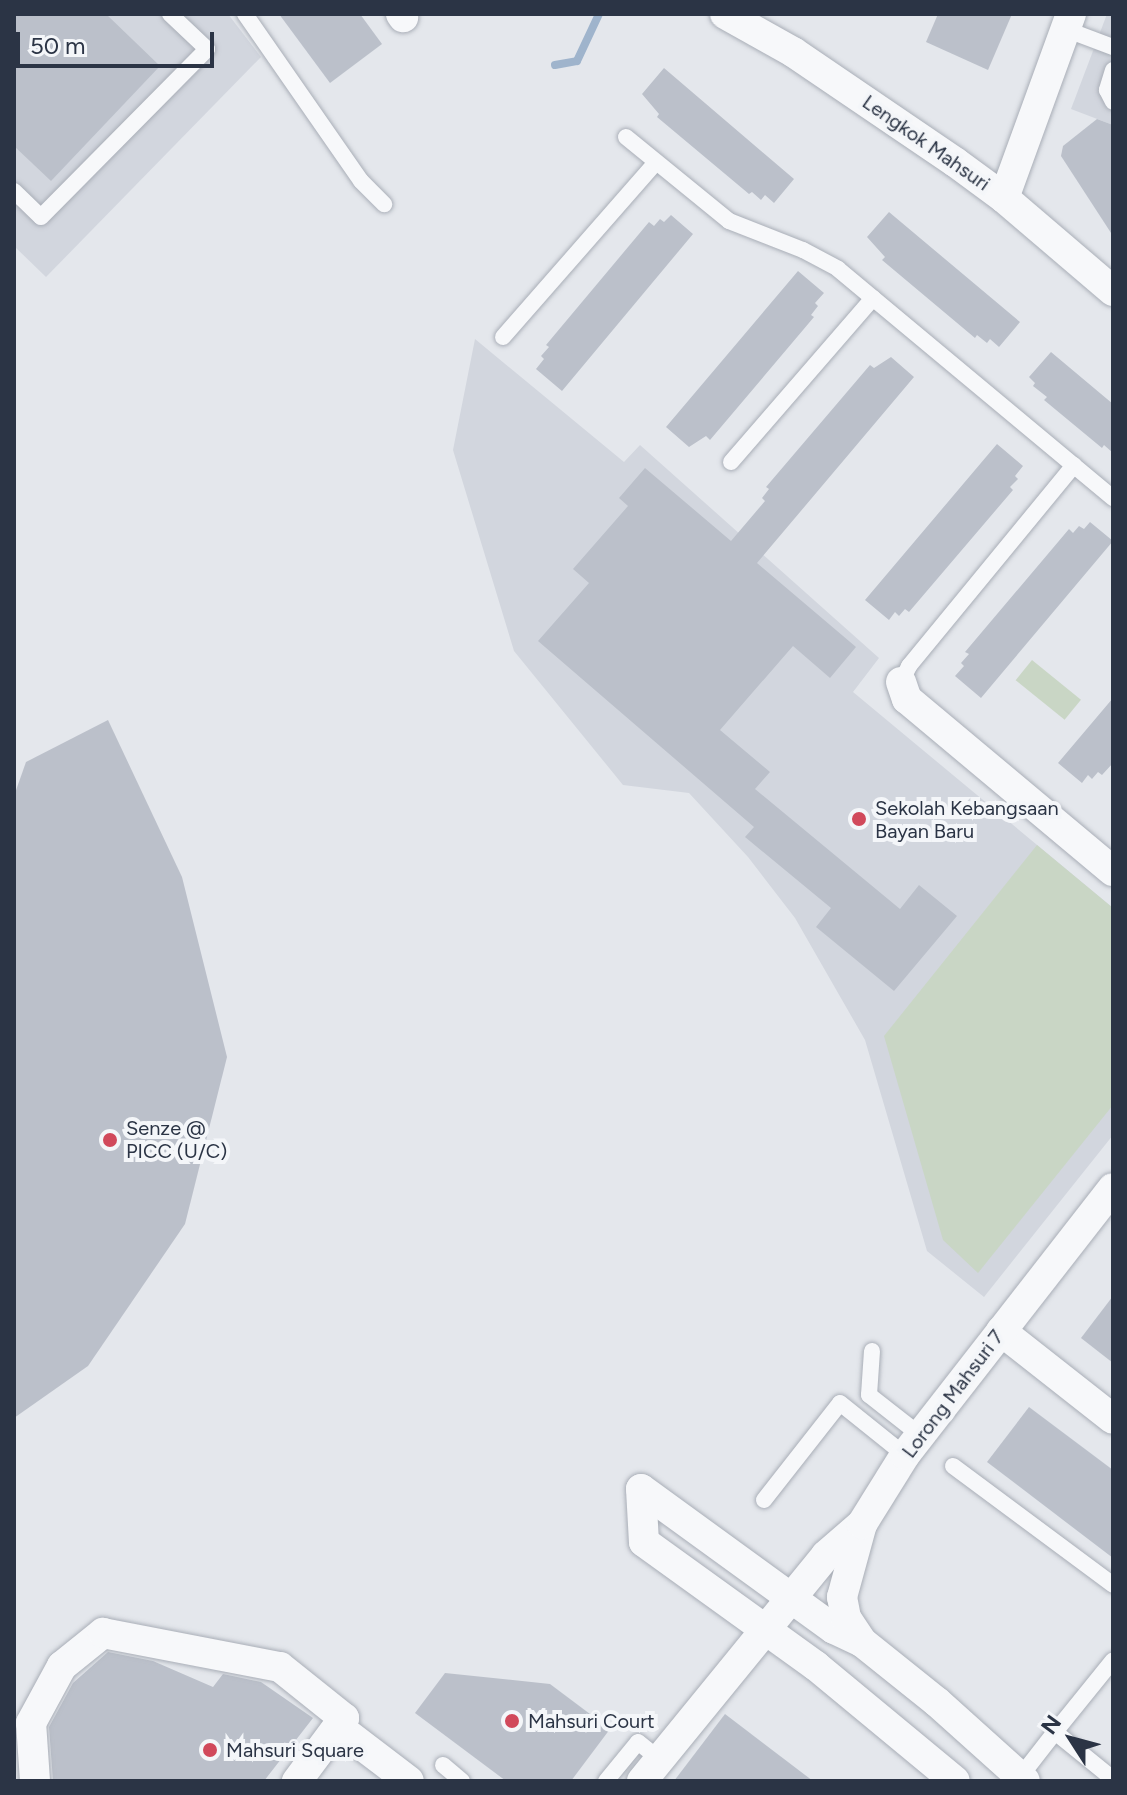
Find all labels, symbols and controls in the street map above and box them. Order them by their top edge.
scale bar [20,16,218,66]
text: 50 m [30,31,86,60]
street label: Lengkok Mahsuri [858,90,994,196]
place label: Sekolah Kebangsaan Bayan Baru [875,796,1059,843]
marker: Sekolah Kebangsaan Bayan Baru [850,810,868,828]
place label: Senze @ PICC (U/C) [126,1116,227,1163]
marker: Senze @ PICC (U/C) [101,1131,119,1149]
street label: Lorong Mahsuri 7 [897,1325,1009,1463]
north arrow [1031,1699,1111,1779]
place label: Mahsuri Court [528,1709,655,1733]
text: N [1035,1710,1067,1739]
marker: Mahsuri Court [503,1712,521,1730]
place label: Mahsuri Square [226,1738,364,1762]
marker: Mahsuri Square [201,1741,219,1759]

